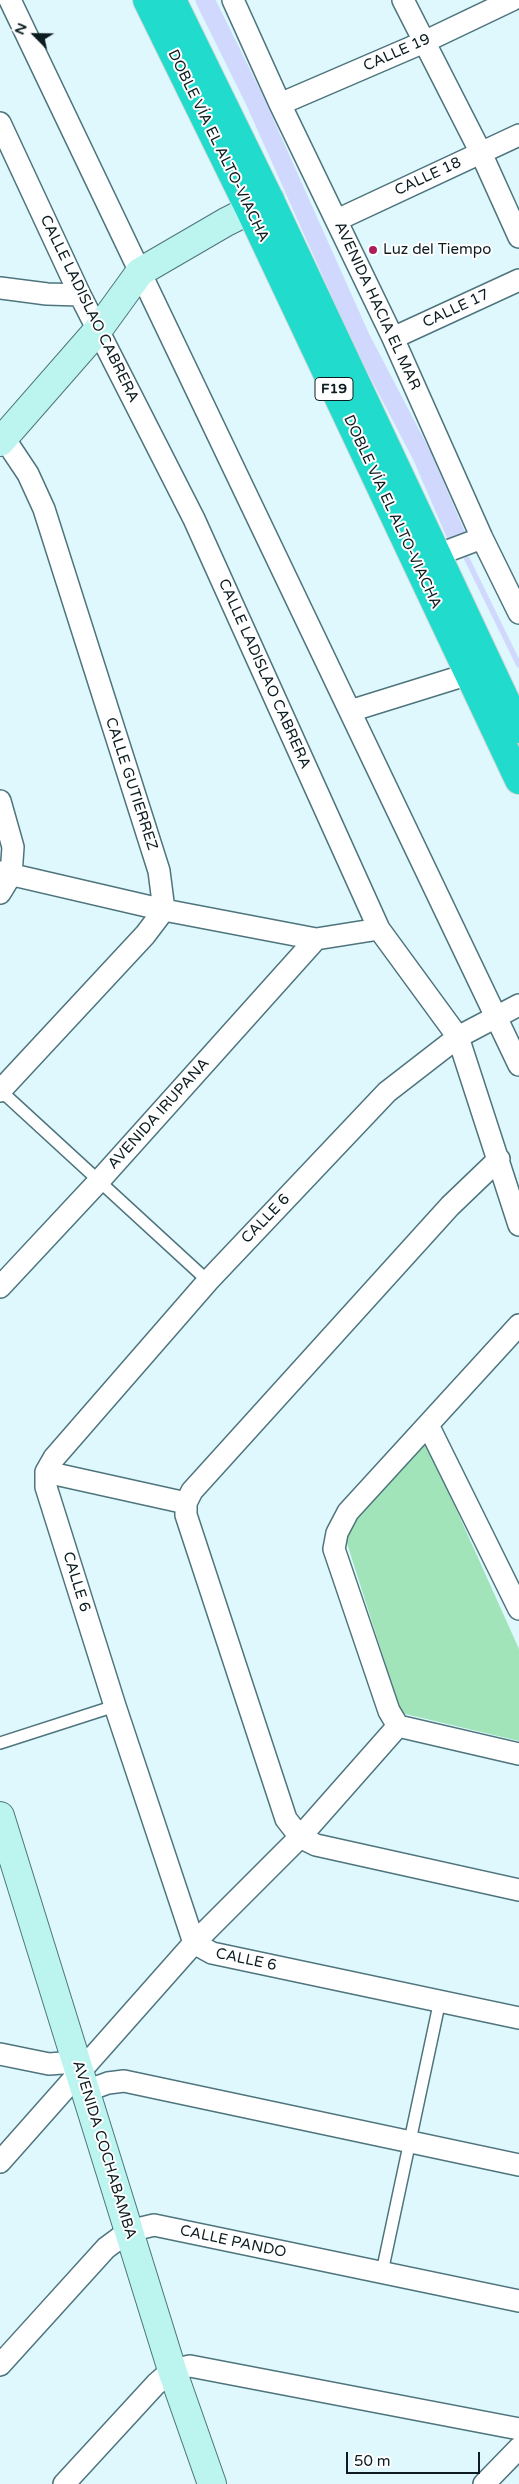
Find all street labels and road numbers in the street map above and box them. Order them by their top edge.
street label: CALLE 19 [361,30,433,76]
street label: DOBLE VÍA EL ALTO-VIACHA [163,47,273,245]
street label: CALLE 18 [392,154,464,200]
street label: CALLE LADISLAO CABRERA [36,212,142,406]
street label: AVENIDA HACIA EL MAR [330,219,424,393]
street label: CALLE 17 [420,286,492,332]
road number: F19 [315,378,353,400]
street label: DOBLE VÍA EL ALTO-VIACHA [339,412,445,612]
street label: CALLE LADISLAO CABRERA [214,576,314,772]
street label: CALLE GUTIERREZ [101,715,161,853]
street label: AVENIDA IRUPANA [104,1055,214,1173]
street label: CALLE 6 [238,1191,294,1247]
street label: CALLE 6 [58,1550,94,1614]
street label: CALLE 6 [214,1945,278,1975]
street label: AVENIDA COCHABAMBA [68,2058,140,2242]
street label: CALLE PANDO [178,2222,288,2262]

